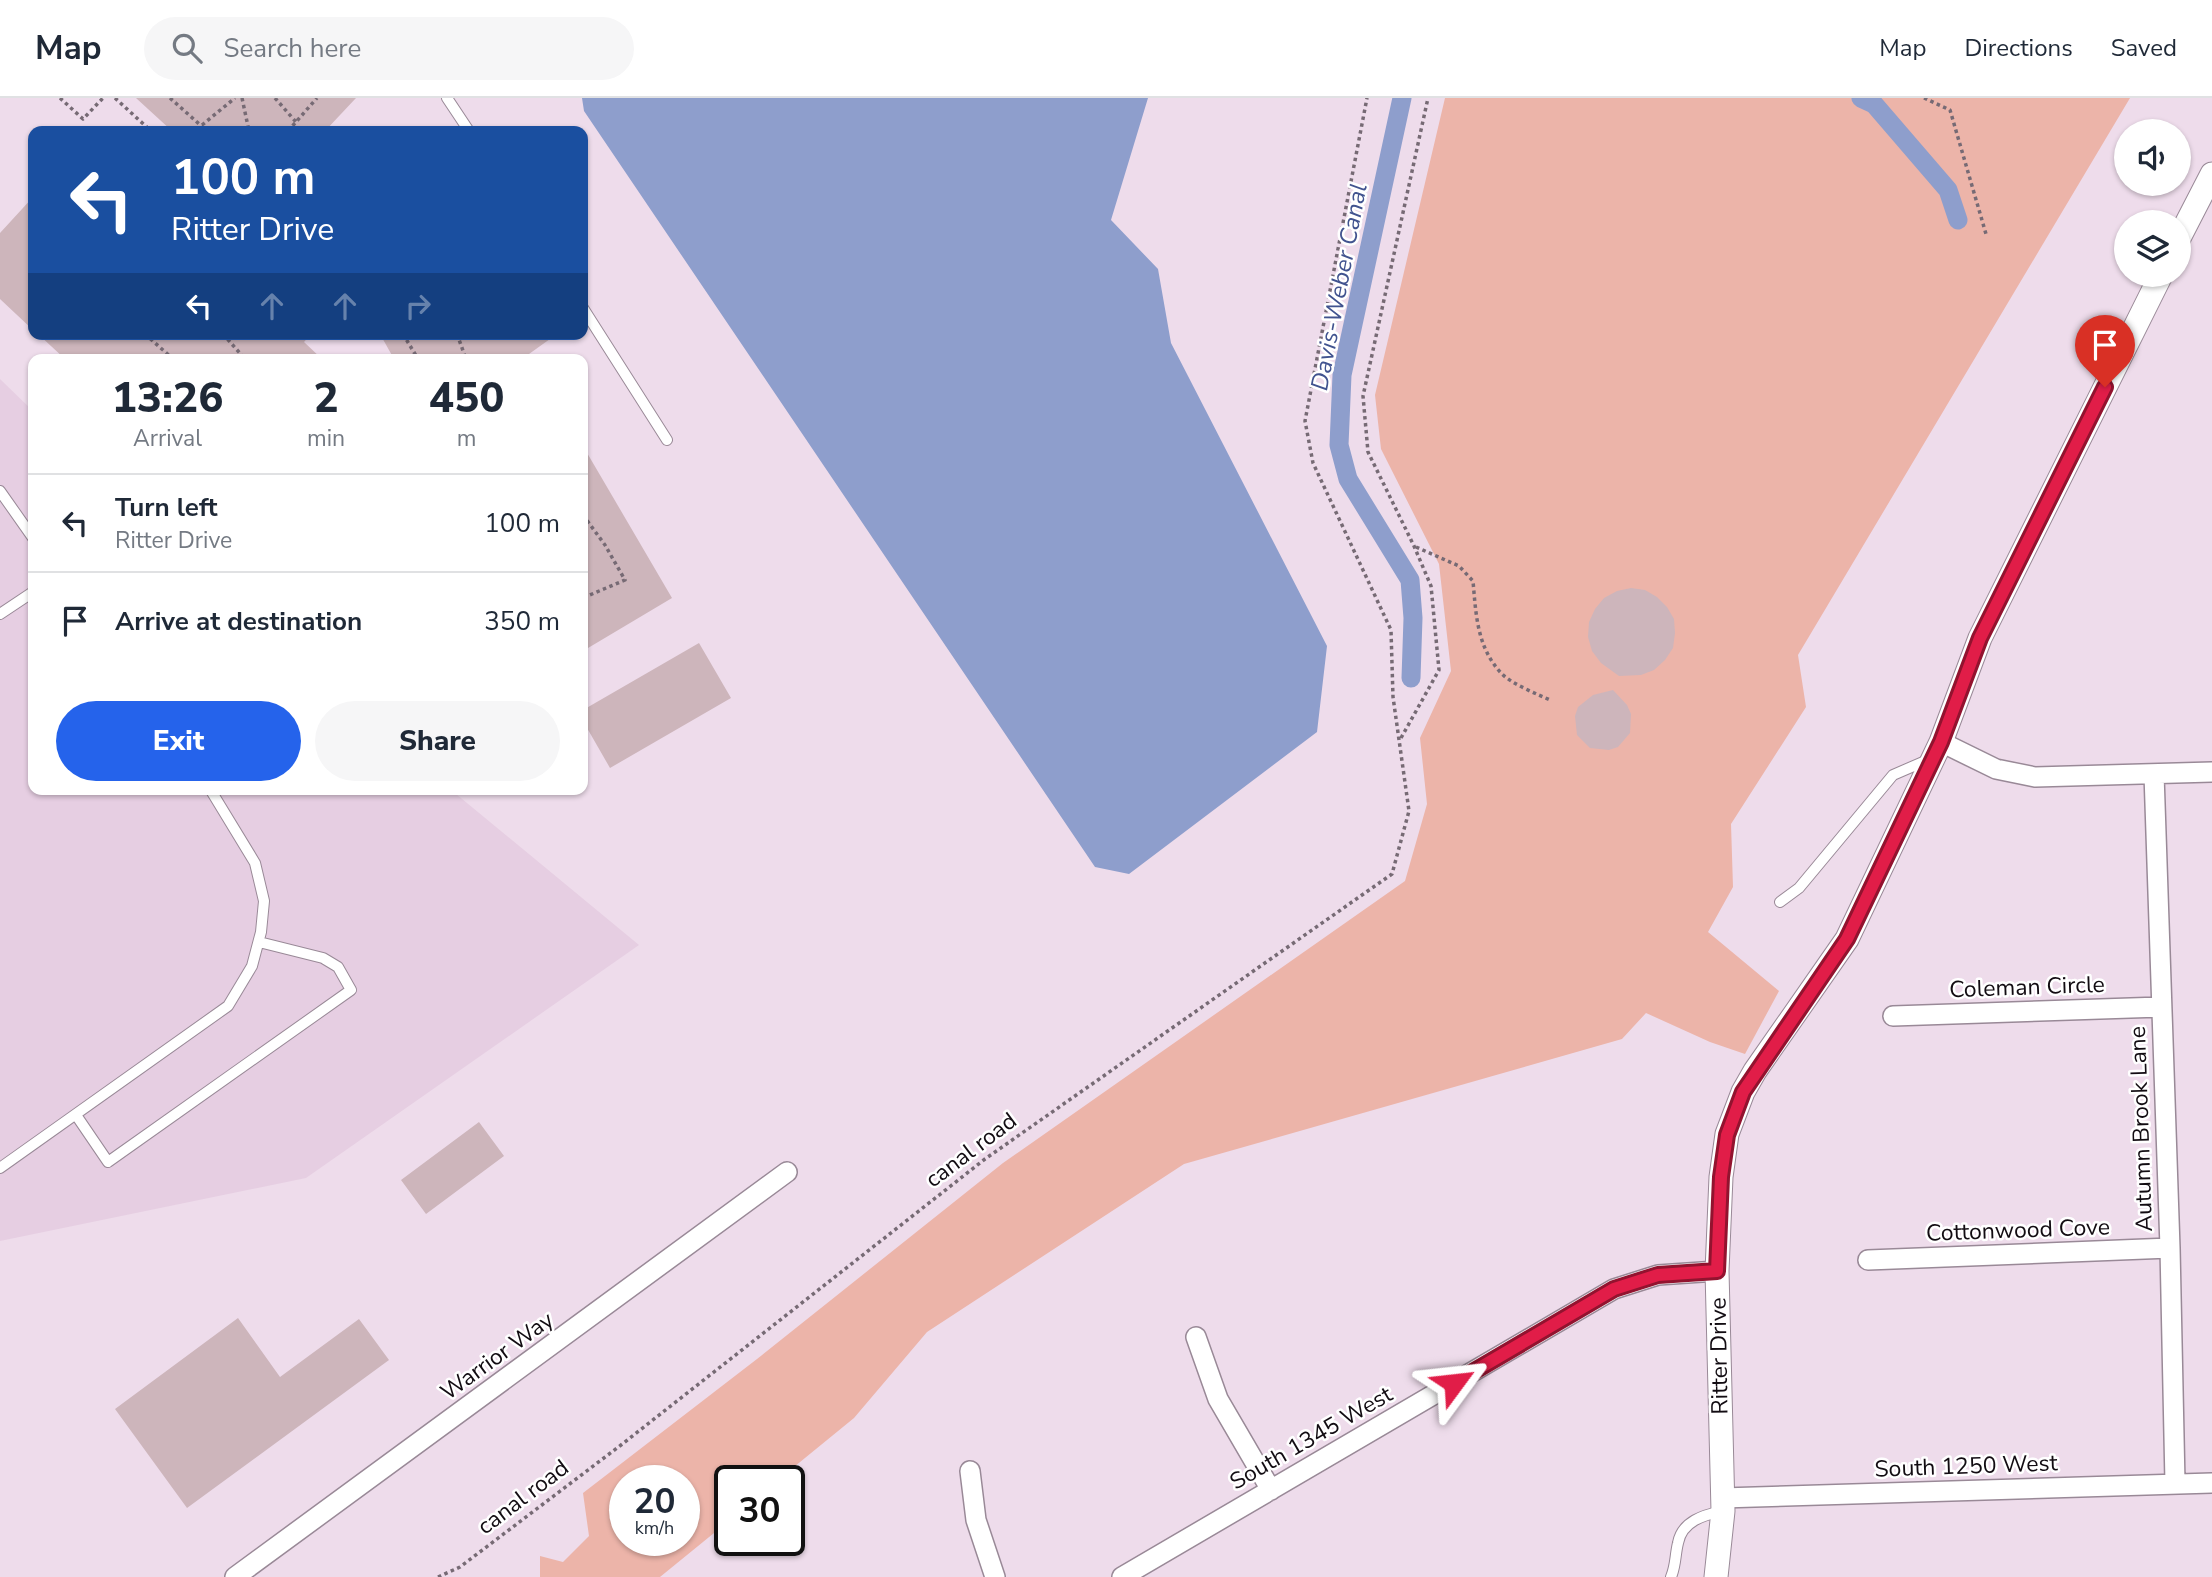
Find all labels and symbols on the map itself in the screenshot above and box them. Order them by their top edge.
water label: Davis-Weber Canal [1303,181,1375,393]
pin [2075,315,2135,387]
street label: Coleman Circle [1949,969,2105,1005]
street label: Autumn Brook Lane [2122,1026,2160,1232]
street label: canal road [919,1105,1023,1195]
street label: Cottonwood Cove [1925,1211,2111,1249]
street label: Ritter Drive [1702,1297,1736,1415]
street label: Warrior Way [434,1304,560,1408]
position arrow [1417,1346,1491,1420]
street label: South 1345 West [1224,1378,1399,1497]
street label: South 1250 West [1874,1447,2059,1485]
street label: canal road [471,1452,575,1542]
speed limit sign: 30 [714,1465,805,1556]

